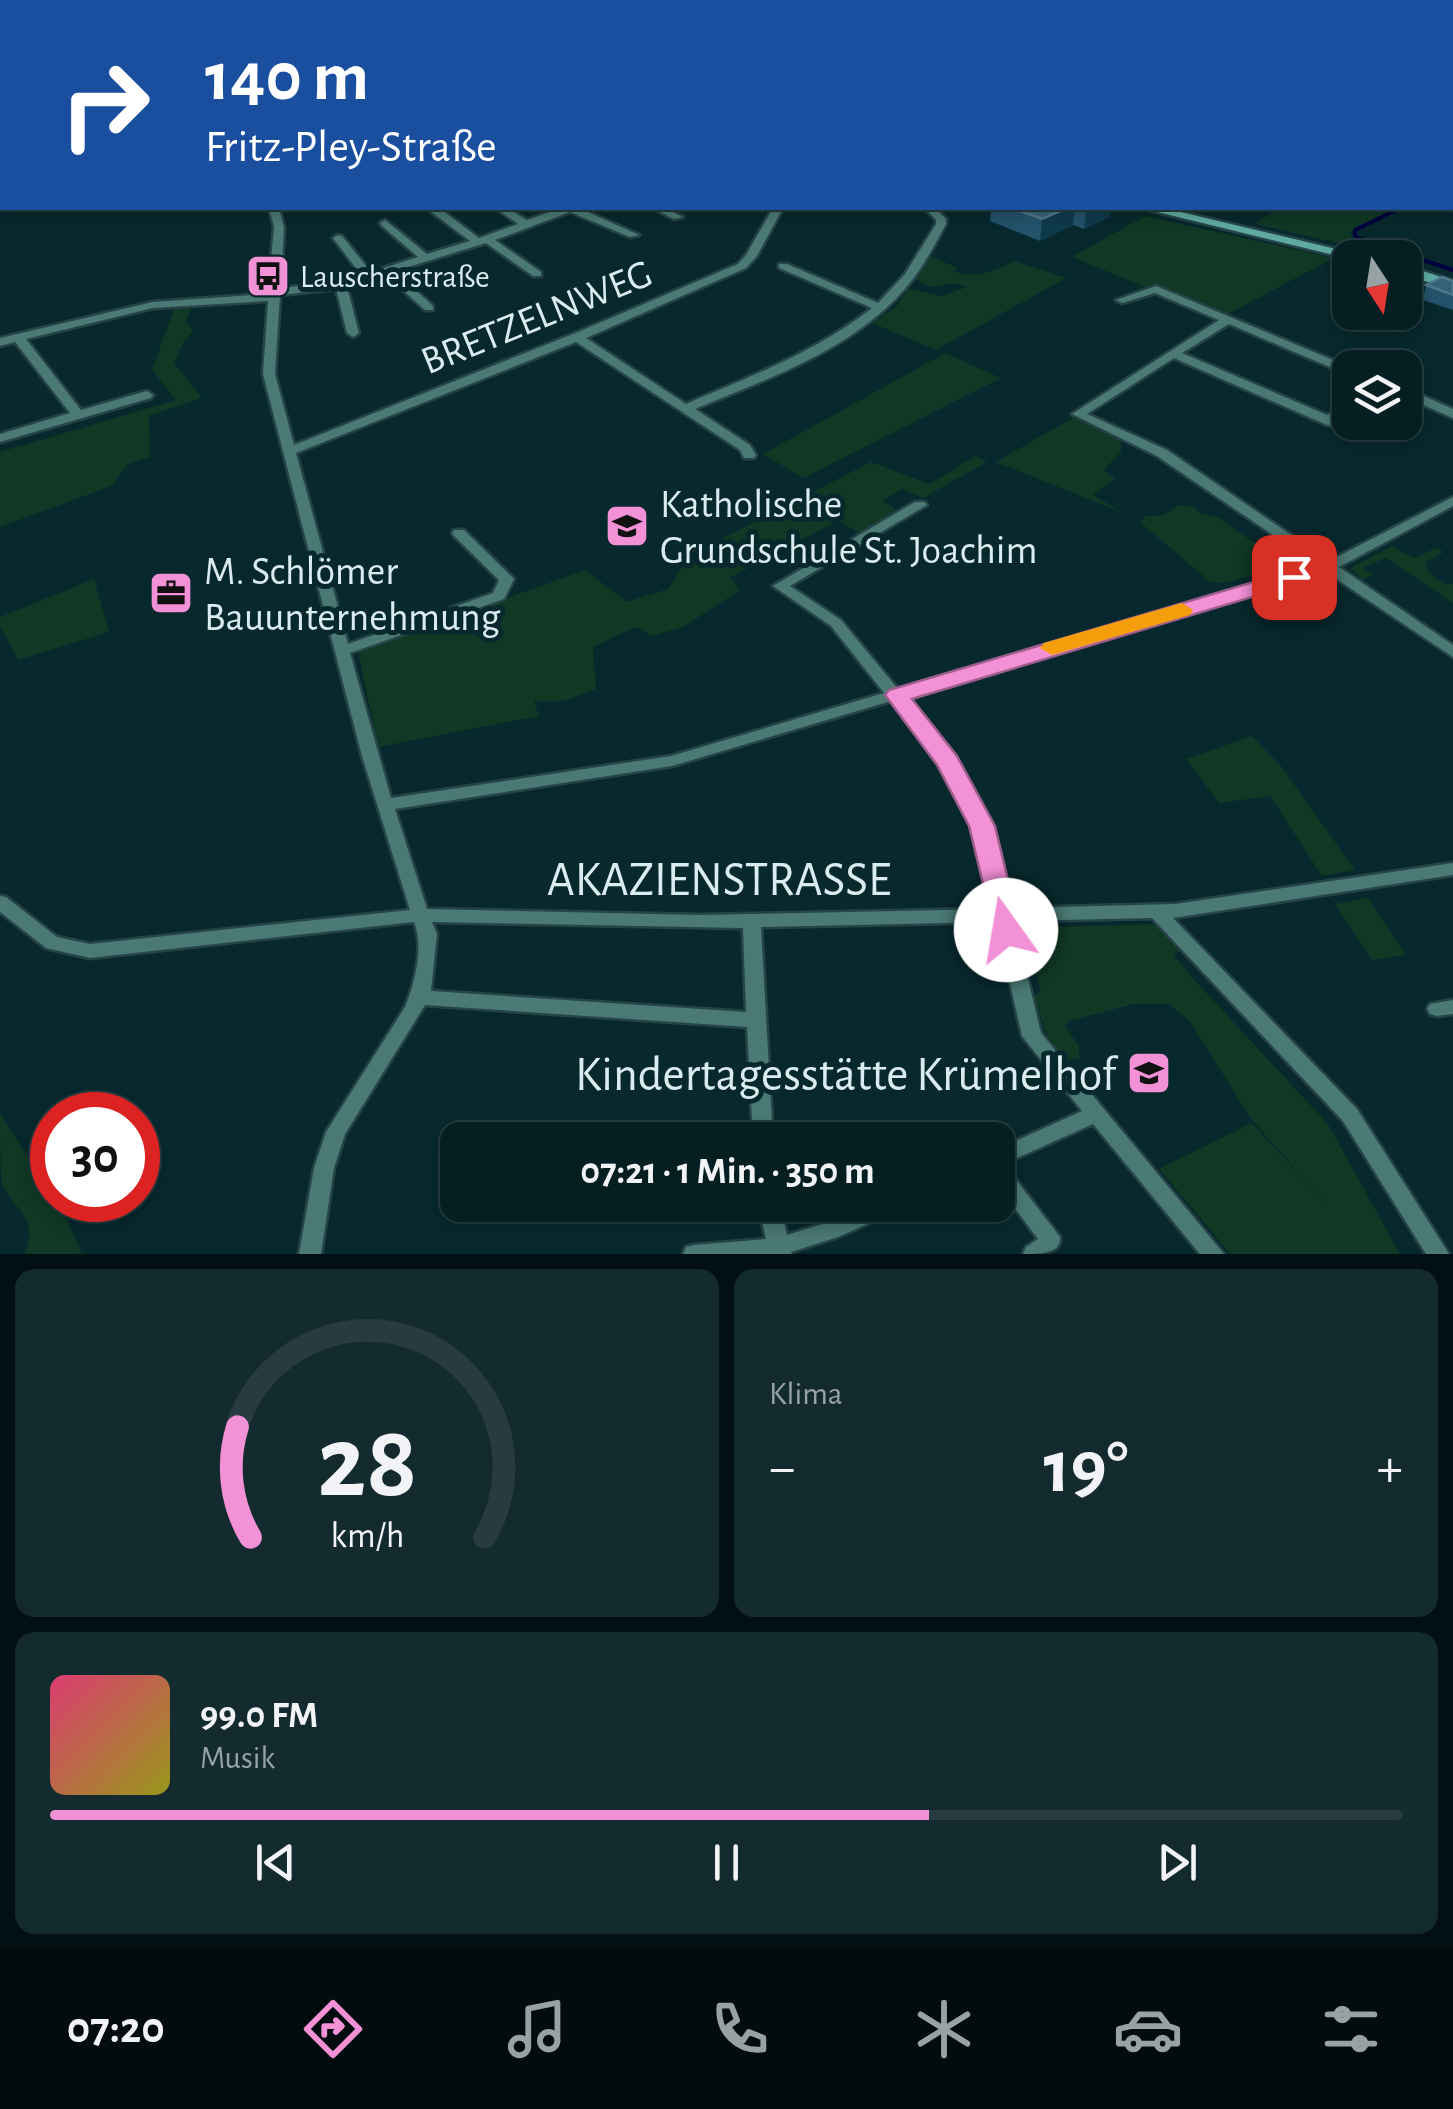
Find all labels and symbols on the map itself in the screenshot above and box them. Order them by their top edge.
north arrow [1332,240,1422,330]
bus stop icon: Lauscherstraße [245,253,291,299]
street label: BRETZELNWEG [416,253,658,382]
place label: Lauscherstraße [300,261,490,293]
place label: Katholische Grundschule St. Joachim [660,485,1038,571]
school or university icon: Katholische Grundschule St. Joachim [604,503,650,549]
pin [1252,535,1337,620]
place label: M. Schlömer Bauunternehmung [204,552,501,638]
office icon: M. Schlömer Bauunternehmung [148,570,194,616]
street label: AKAZIENSTRASSE [547,857,891,905]
position arrow [954,878,1058,982]
school or university icon: Kindertagesstätte Krümelhof [1126,1050,1172,1096]
place label: Kindertagesstätte Krümelhof [575,1052,1118,1100]
speed limit sign: 30 [30,1092,160,1222]

